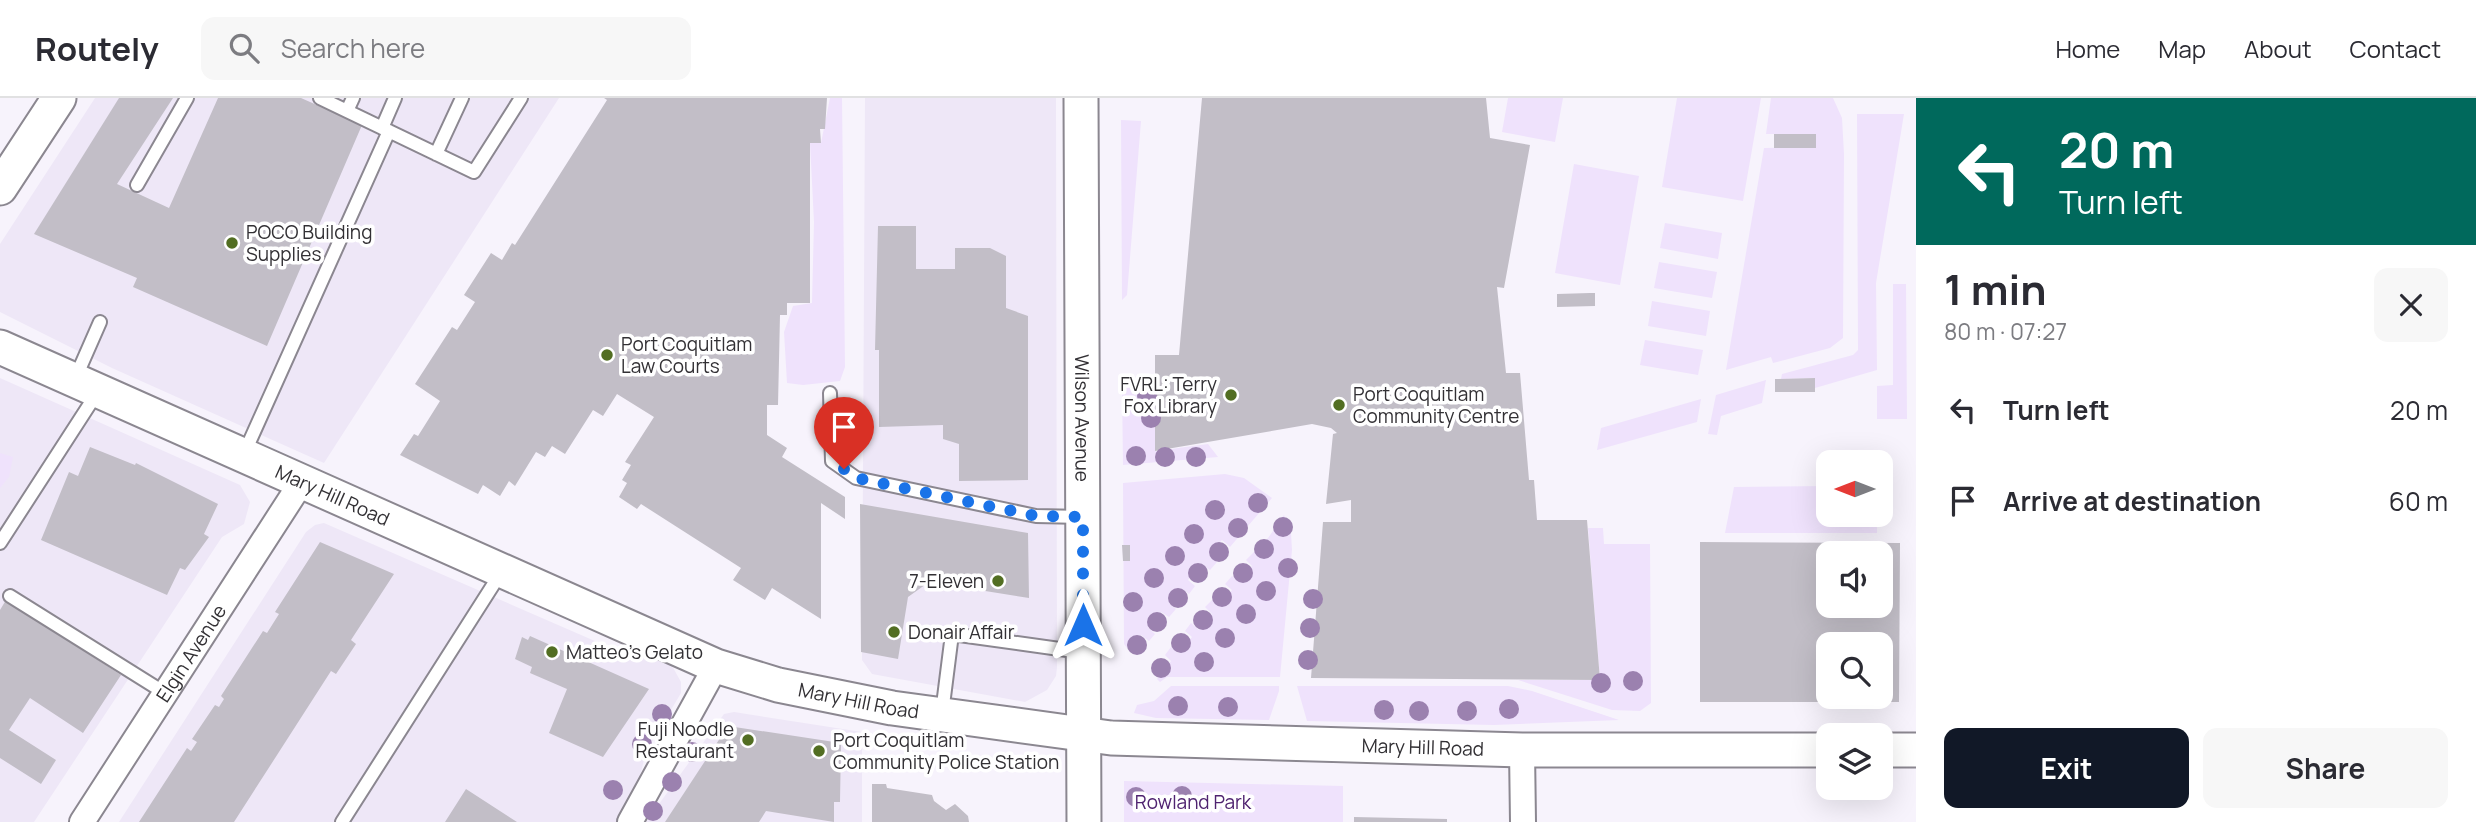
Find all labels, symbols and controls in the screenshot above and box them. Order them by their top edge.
search box [201,17,691,80]
text: Routely [35,26,159,71]
icon: search [225,29,263,67]
text: Search here [281,30,425,66]
text: Home [2055,32,2120,65]
text: Map [2158,32,2206,65]
text: About [2244,32,2312,65]
text: Contact [2350,32,2441,65]
text: 20 m [2059,116,2174,183]
icon: left [1944,126,2035,217]
text: Turn left [2059,180,2183,224]
place label: POCO Building Supplies [246,219,372,267]
marker: POCO Building Supplies [224,235,240,251]
text: 1 min [1944,260,2047,318]
button: close [2374,268,2448,342]
text: 80 m · 07:27 [1944,315,2067,347]
place label: Port Coquitlam Law Courts [621,331,752,379]
marker: Port Coquitlam Law Courts [599,347,615,363]
street label: Wilson Avenue [1069,354,1096,482]
place label: FVRL: Terry Fox Library [1120,371,1217,419]
place label: Port Coquitlam Community Centre [1353,381,1519,429]
marker: FVRL: Terry Fox Library [1223,387,1239,403]
icon: left [1944,391,1982,429]
text: Turn left [2003,392,2110,428]
text: 20 m [2390,392,2448,428]
pin [814,397,874,469]
marker: Port Coquitlam Community Centre [1331,397,1347,413]
icon: arrive [825,408,863,446]
north arrow [1816,450,1894,527]
map controls [1816,450,1893,800]
street label: Mary Hill Road [271,458,394,532]
icon: arrive [1944,482,1982,520]
text: Arrive at destination [2003,483,2261,519]
text: 60 m [2389,483,2448,519]
button: sound [1816,541,1893,618]
place label: 7-Eleven [909,568,984,594]
marker: 7-Eleven [990,573,1006,589]
position arrow [1046,588,1120,662]
street label: Elgin Avenue [150,599,232,707]
place label: Donair Affair [908,619,1015,645]
marker: Donair Affair [886,624,902,640]
button: search [1816,632,1893,709]
place label: Matteo's Gelato [566,639,703,665]
marker: Matteo's Gelato [544,644,560,660]
street label: Mary Hill Road [796,676,921,725]
place label: Fuji Noodle Restaurant [636,716,734,764]
button: layers [1816,723,1893,800]
place label: Port Coquitlam Community Police Station [833,727,1059,775]
button: Exit [1944,728,2189,808]
button: Share [2203,728,2448,808]
marker: Fuji Noodle Restaurant [740,732,756,748]
street label: Mary Hill Road [1361,732,1484,762]
marker: Port Coquitlam Community Police Station [811,743,827,759]
park label: Rowland Park [1135,789,1252,815]

